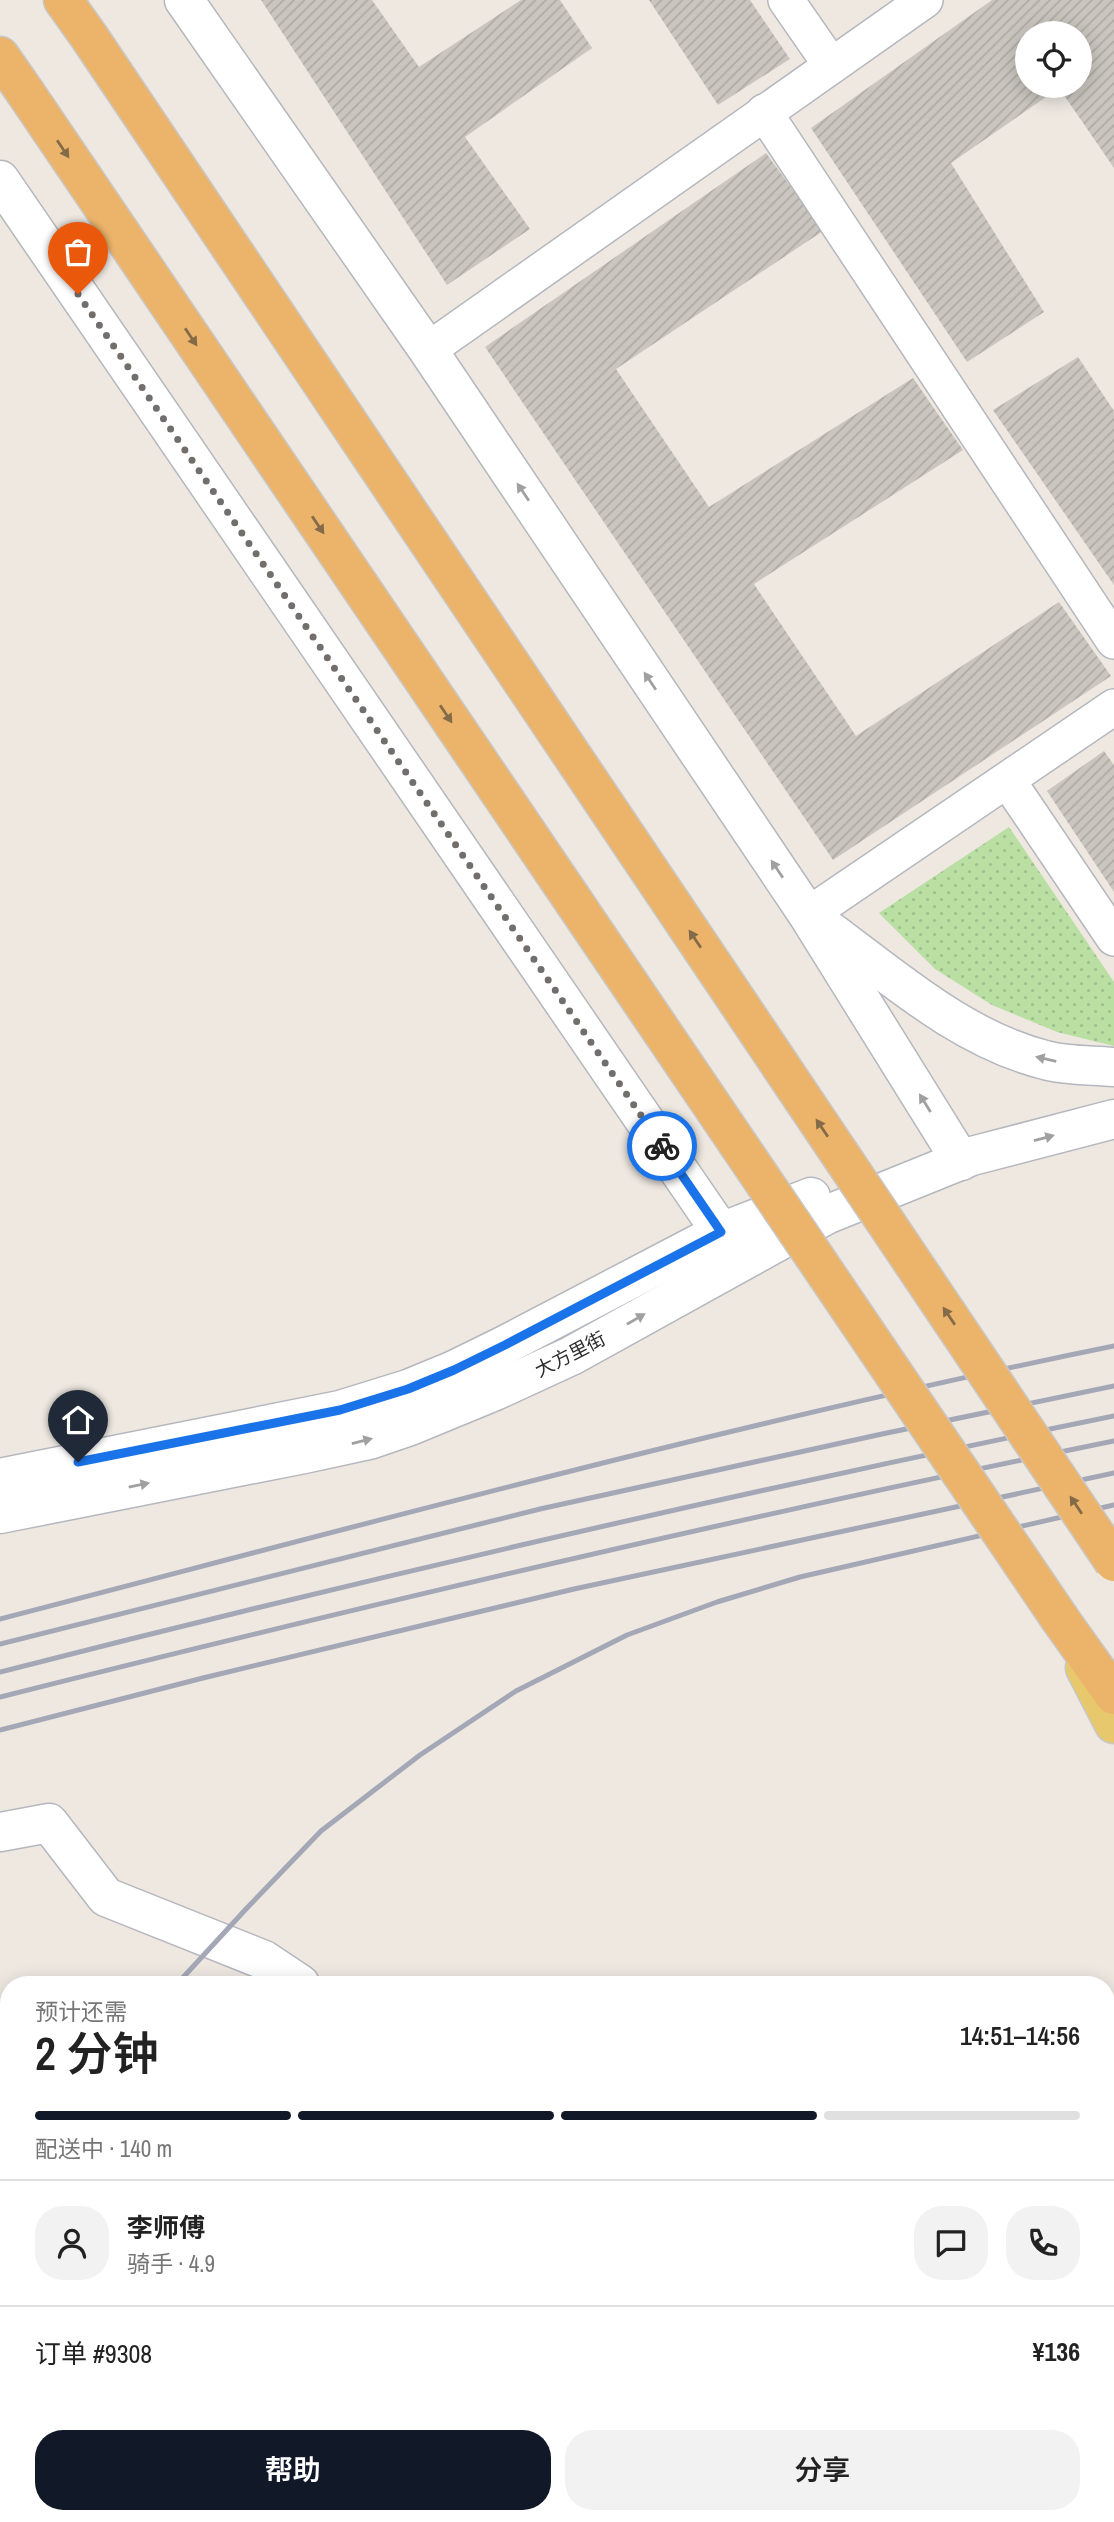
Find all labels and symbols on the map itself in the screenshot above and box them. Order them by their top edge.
one-way arrow [56,140,70,158]
pin [48,222,108,294]
one-way arrow [184,328,198,346]
one-way arrow [516,483,530,501]
one-way arrow [312,515,325,535]
one-way arrow [644,671,657,690]
one-way arrow [439,705,453,723]
one-way arrow [770,860,784,878]
one-way arrow [689,929,702,948]
one-way arrow [1035,1053,1057,1064]
one-way arrow [919,1093,932,1112]
courier [627,1111,697,1181]
one-way arrow [816,1118,829,1137]
one-way arrow [1034,1132,1055,1142]
one-way arrow [943,1307,956,1326]
one-way arrow [626,1313,646,1325]
street label: 大方里街 [530,1325,610,1383]
pin [48,1390,108,1462]
one-way arrow [351,1435,373,1446]
one-way arrow [128,1480,150,1491]
one-way arrow [1069,1496,1083,1514]

